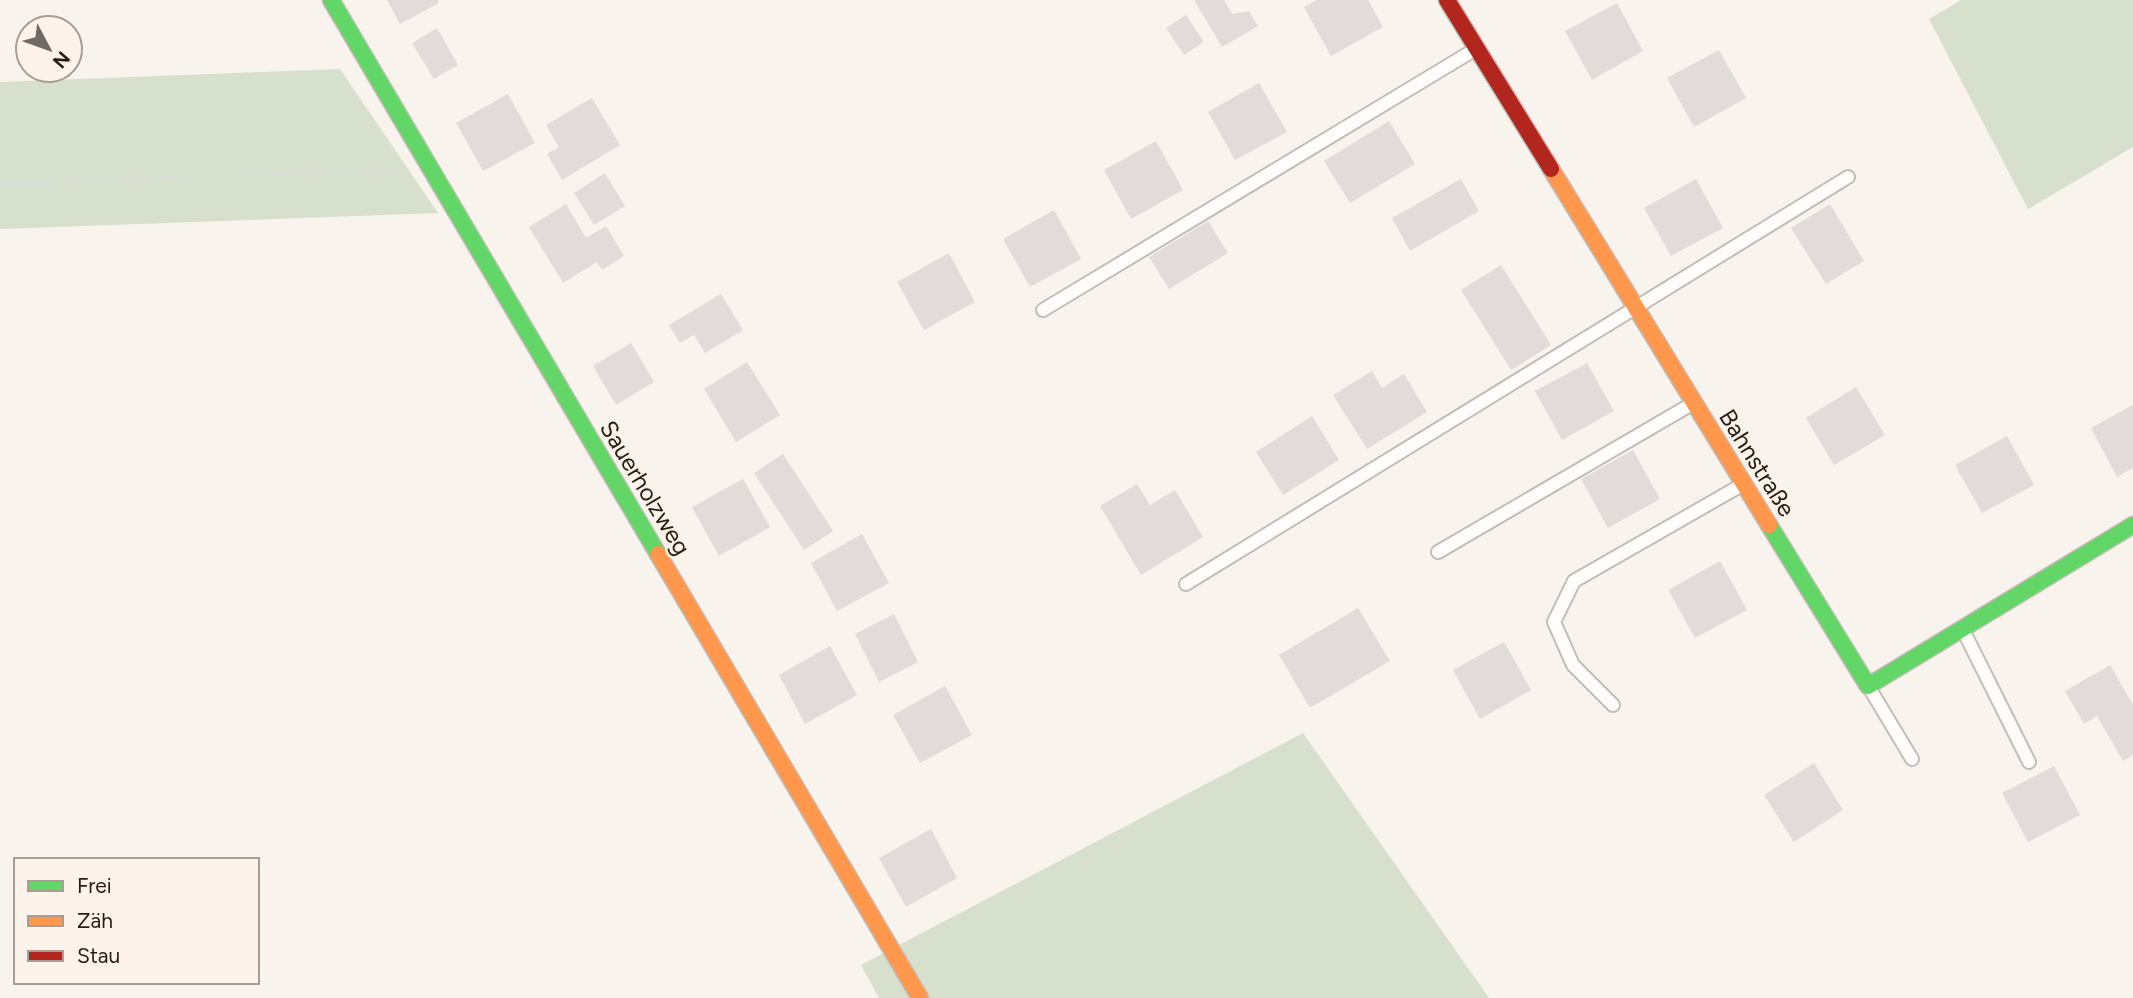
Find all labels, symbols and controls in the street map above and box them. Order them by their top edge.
north arrow [14,14,84,84]
text: N [48,47,75,73]
street label: Bahnstraße [1713,404,1802,522]
street label: Sauerholzweg [594,415,697,560]
legend [14,858,259,984]
text: Frei [77,873,112,898]
text: Zäh [77,908,113,933]
text: Stau [77,943,120,968]

